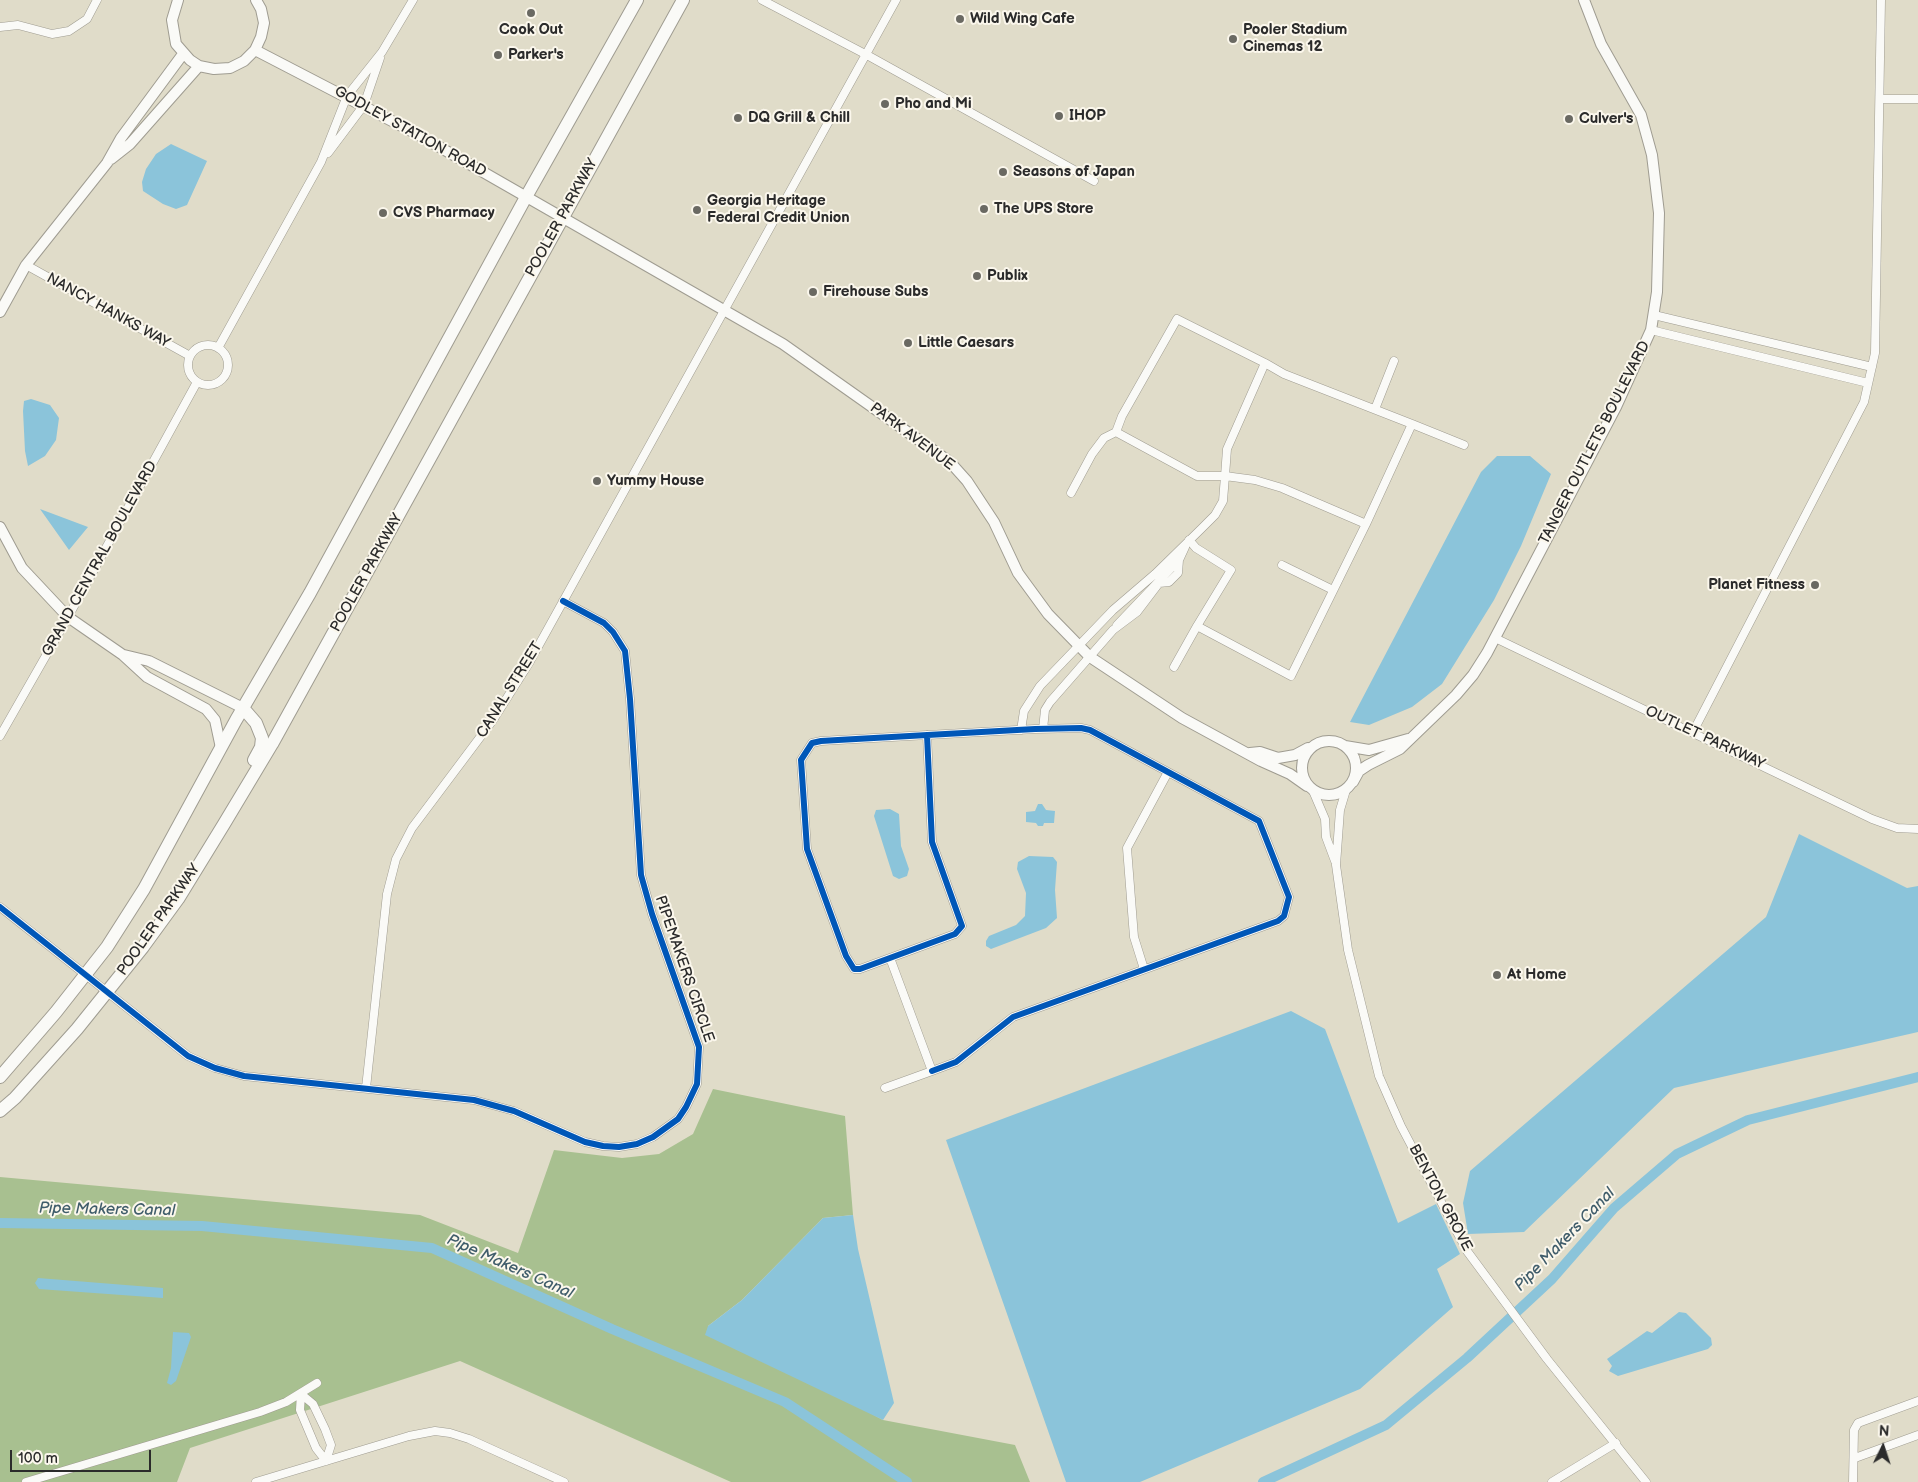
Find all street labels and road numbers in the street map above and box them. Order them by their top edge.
street label: GODLEY STATION ROAD [331,83,489,181]
street label: POOLER PARKWAY [522,156,602,280]
street label: NANCY HANKS WAY [43,270,173,352]
street label: TANGER OUTLETS BOULEVARD [1536,338,1654,548]
street label: PARK AVENUE [866,399,958,475]
street label: GRAND CENTRAL BOULEVARD [39,458,161,660]
street label: POOLER PARKWAY [327,511,407,635]
street label: CANAL STREET [473,638,547,742]
street label: OUTLET PARKWAY [1642,702,1768,774]
street label: POOLER PARKWAY [114,861,204,979]
street label: PIPEMAKERS CIRCLE [650,893,718,1045]
street label: BENTON GROVE [1404,1141,1476,1255]

